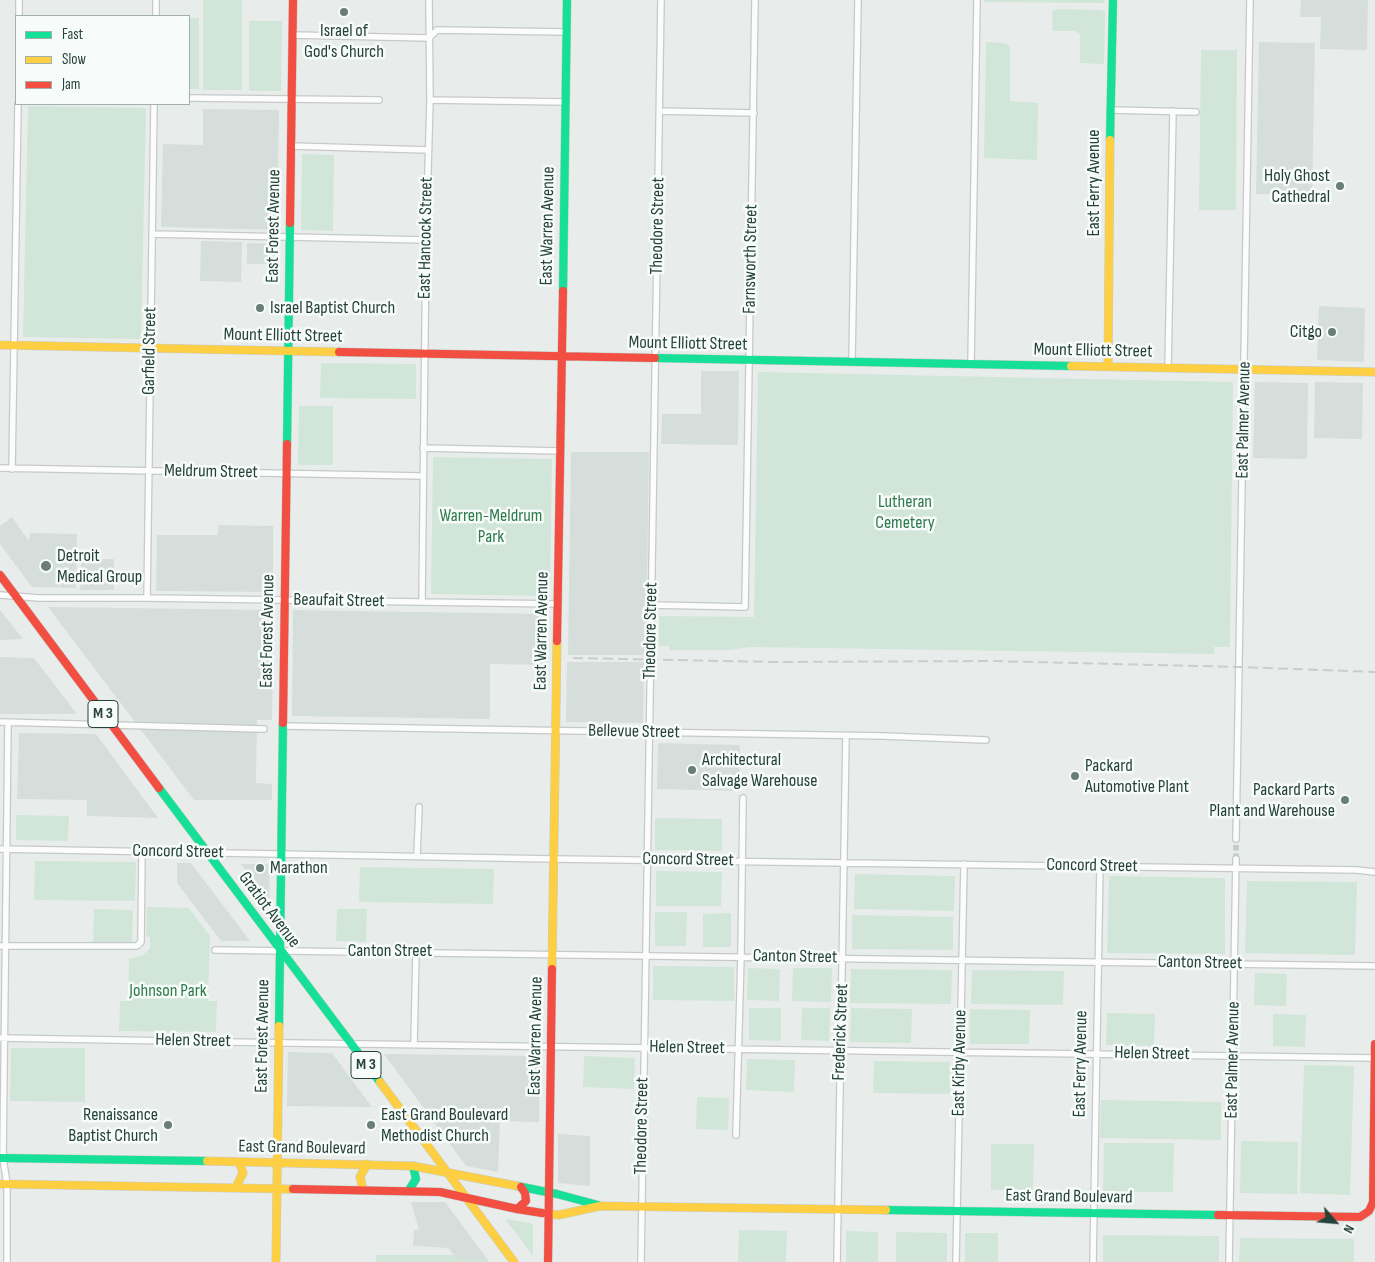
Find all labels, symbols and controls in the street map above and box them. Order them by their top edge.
marker: Israel of God's Church [338,6,350,18]
legend [15,15,190,105]
place label: Israel of God's Church [304,20,384,62]
text: Fast [62,25,83,44]
text: Slow [62,50,86,69]
text: Jam [62,75,80,94]
street label: East Ferry Avenue [1083,130,1105,236]
place label: Holy Ghost Cathedral [1264,165,1330,208]
street label: East Warren Avenue [536,166,560,286]
street label: East Forest Avenue [262,169,286,283]
street label: East Hancock Street [414,177,438,299]
street label: Theodore Street [646,177,670,275]
marker: Holy Ghost Cathedral [1334,180,1346,192]
street label: Farnsworth Street [739,204,763,314]
place label: Israel Baptist Church [270,297,395,319]
marker: Israel Baptist Church [254,302,266,314]
street label: Garfield Street [138,307,162,395]
place label: Citgo [1290,321,1322,343]
street label: Mount Elliott Street [223,324,343,348]
marker: Citgo [1326,326,1338,338]
street label: Mount Elliott Street [628,332,748,356]
street label: Mount Elliott Street [1033,339,1153,363]
street label: East Palmer Avenue [1232,361,1256,479]
street label: Meldrum Street [164,460,258,484]
park label: Lutheran Cemetery [875,491,935,534]
park label: Warren-Meldrum Park [440,505,542,548]
place label: Detroit Medical Group [57,545,142,588]
marker: Detroit Medical Group [39,559,53,573]
street label: East Warren Avenue [530,571,554,691]
street label: East Forest Avenue [256,574,280,688]
street label: Theodore Street [639,582,663,680]
street label: Beaufait Street [293,589,385,613]
road number: M 3 [88,701,118,728]
street label: Bellevue Street [588,720,680,744]
place label: Architectural Salvage Warehouse [702,749,817,792]
place label: Packard Automotive Plant [1085,755,1189,798]
marker: Architectural Salvage Warehouse [686,764,698,776]
marker: Packard Automotive Plant [1069,770,1081,782]
place label: Packard Parts Plant and Warehouse [1209,779,1335,822]
marker: Packard Parts Plant and Warehouse [1339,794,1351,806]
street label: Concord Street [132,840,224,864]
street label: Concord Street [642,848,734,872]
street label: Concord Street [1046,854,1138,878]
place label: Marathon [270,857,328,879]
marker: Marathon [254,862,266,874]
street label: Gratiot Avenue [233,868,305,952]
street label: Canton Street [348,940,432,962]
street label: Canton Street [753,945,837,969]
street label: Canton Street [1158,951,1242,975]
street label: East Warren Avenue [524,976,548,1096]
street label: East Forest Avenue [251,979,275,1093]
park label: Johnson Park [129,980,207,1002]
street label: Frederick Street [829,983,853,1081]
street label: East Palmer Avenue [1221,1001,1245,1119]
street label: East Kirby Avenue [948,1009,972,1117]
street label: East Ferry Avenue [1069,1010,1093,1118]
street label: Helen Street [155,1030,231,1052]
street label: Helen Street [649,1037,725,1059]
street label: Helen Street [1114,1043,1190,1065]
road number: M 3 [351,1052,381,1078]
street label: Theodore Street [630,1077,654,1175]
place label: Renaissance Baptist Church [68,1104,158,1146]
place label: East Grand Boulevard Methodist Church [381,1104,508,1146]
marker: Renaissance Baptist Church [162,1119,174,1131]
marker: East Grand Boulevard Methodist Church [365,1119,377,1131]
street label: East Grand Boulevard [238,1136,366,1160]
street label: East Grand Boulevard [1005,1185,1133,1209]
north arrow [1310,1197,1360,1247]
text: N [1340,1222,1358,1236]

